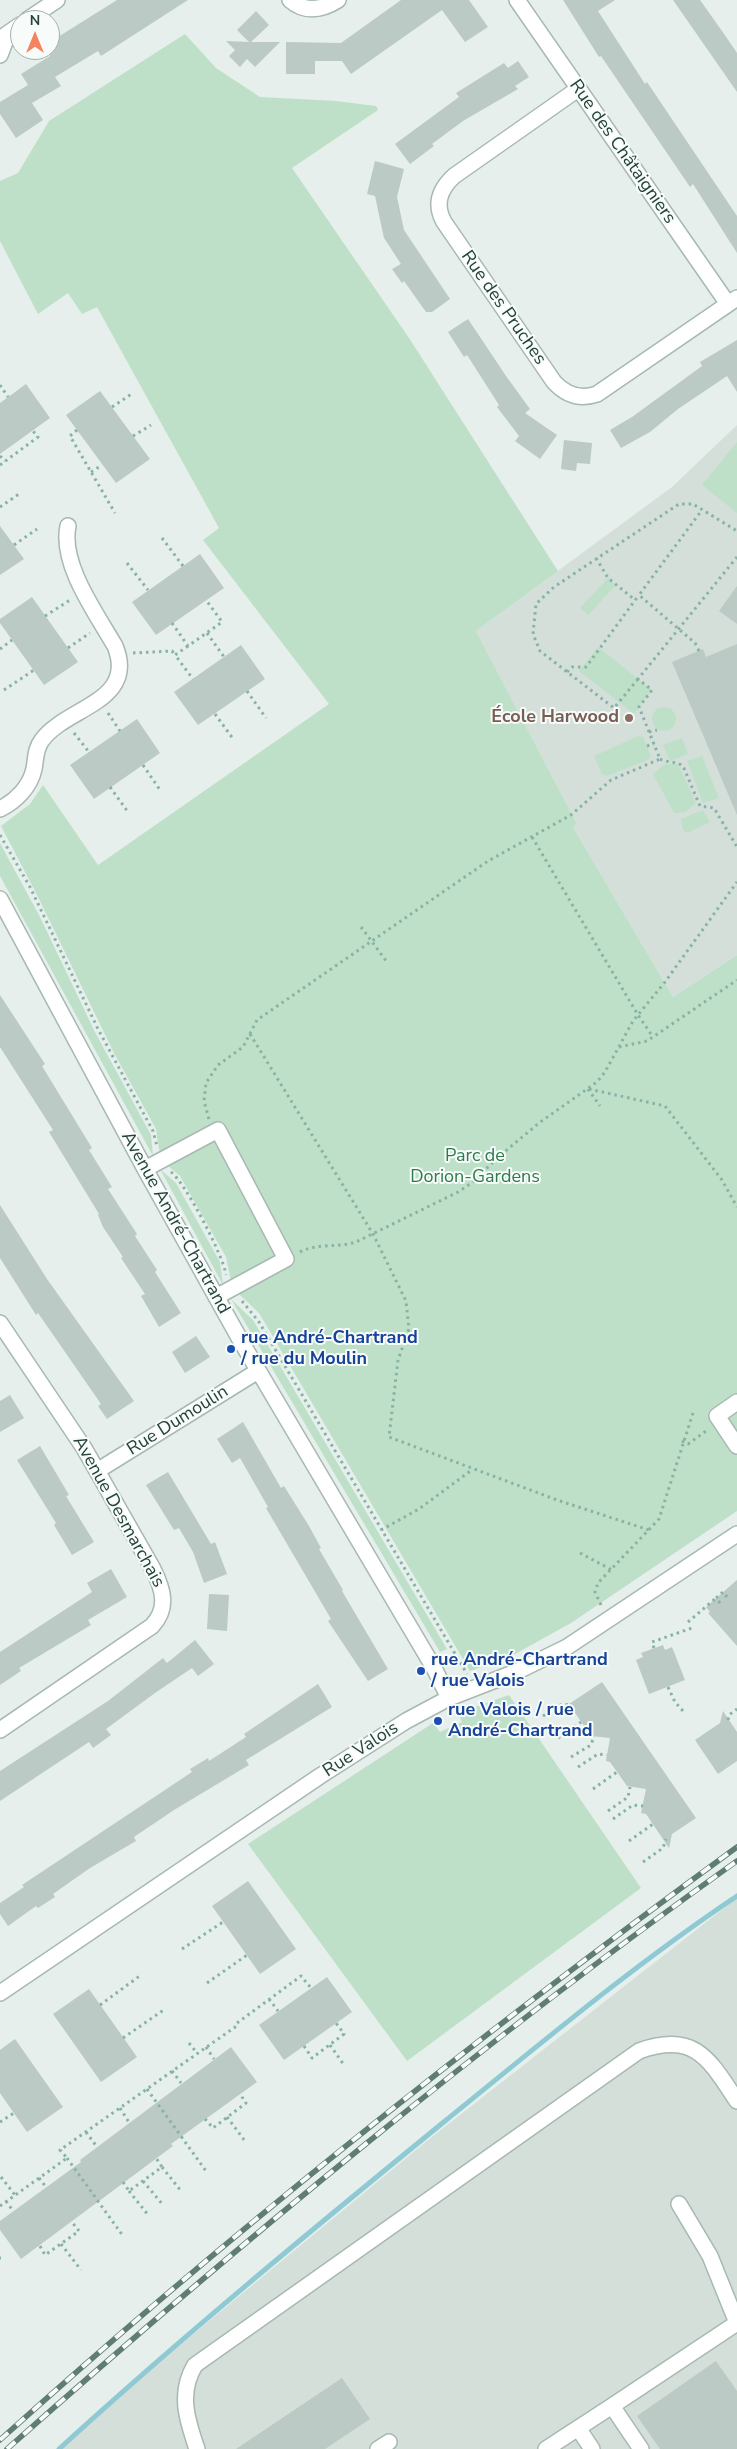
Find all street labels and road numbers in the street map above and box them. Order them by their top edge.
street label: Rue des Châtaigniers [564,76,680,228]
street label: Rue des Pruches [456,247,550,369]
street label: Avenue André-Chartrand [116,1128,234,1318]
street label: Rue Dumoulin [123,1381,233,1461]
street label: Avenue Desmarchais [67,1433,169,1591]
street label: Rue Valois [319,1718,403,1782]

